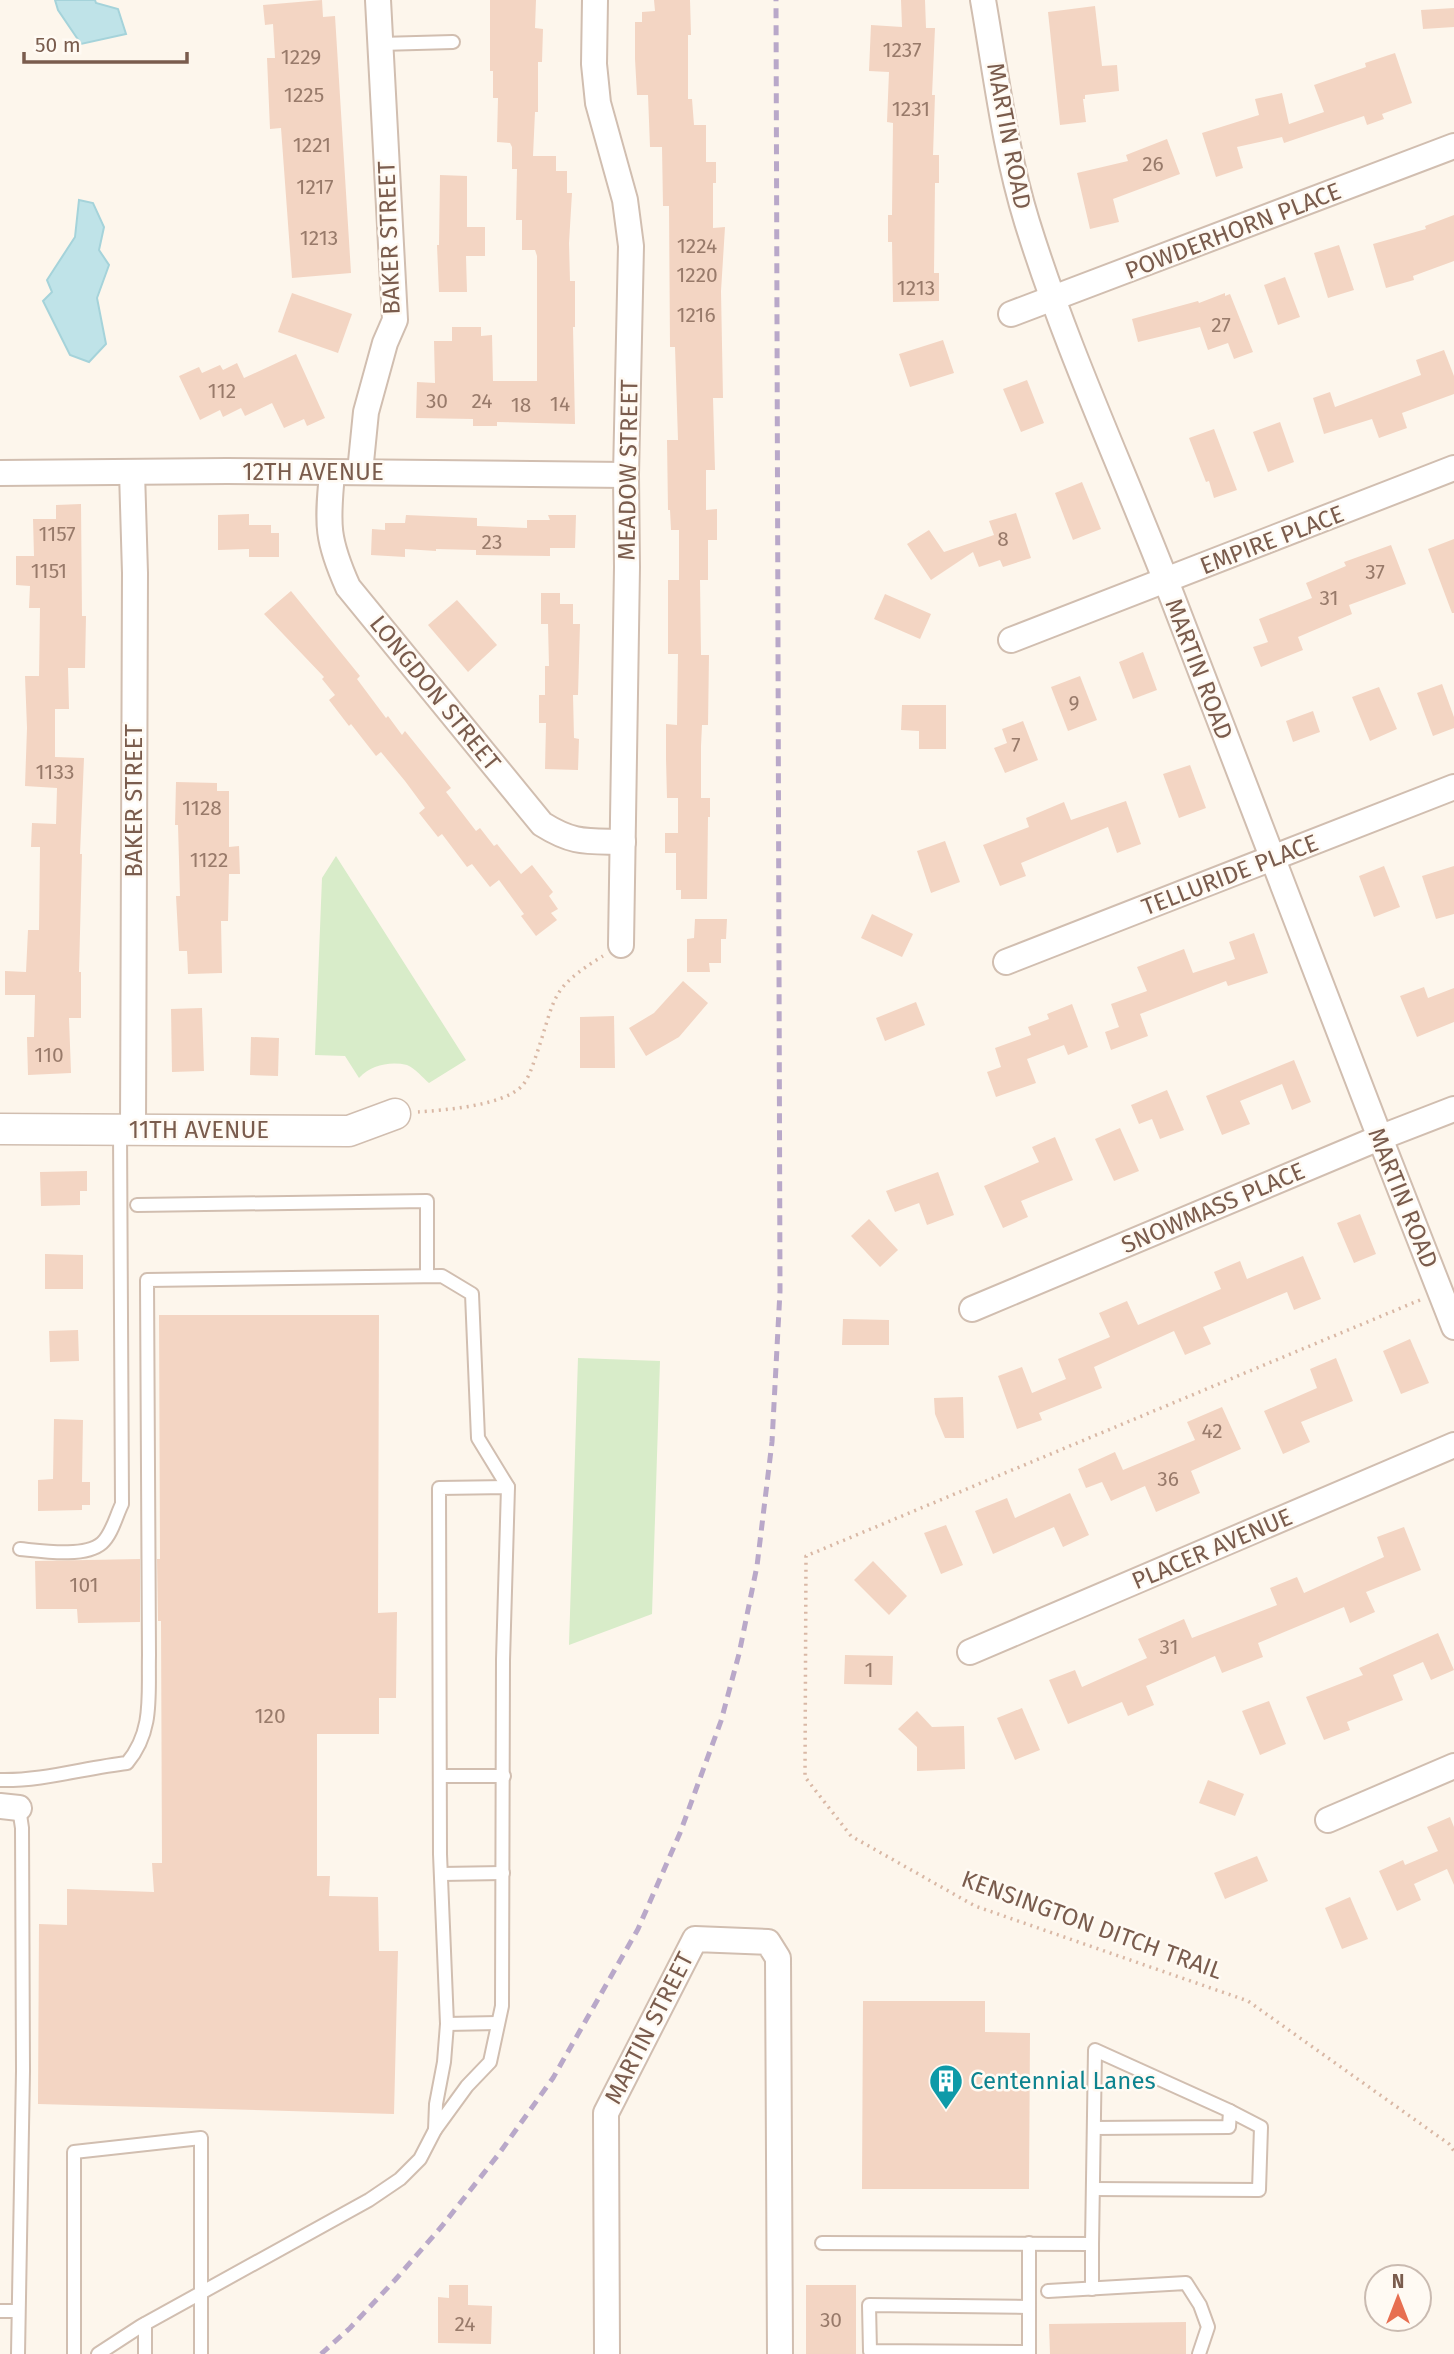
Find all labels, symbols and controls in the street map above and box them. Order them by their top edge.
scale bar [24,21,187,65]
text: 50 m [35,32,81,58]
house number: 1237 [882,37,922,63]
house number: 1229 [281,44,321,70]
street label: MARTIN ROAD [981,60,1037,212]
house number: 1225 [284,82,324,108]
house number: 1231 [892,96,930,122]
house number: 1221 [293,132,331,158]
house number: 26 [1142,151,1164,177]
street label: BAKER STREET [372,160,406,315]
house number: 1217 [296,174,334,200]
street label: POWDERHORN PLACE [1121,177,1345,285]
house number: 1213 [300,225,338,251]
house number: 1224 [677,233,717,259]
house number: 1220 [676,262,718,288]
house number: 1213 [897,275,935,301]
house number: 1216 [676,302,716,328]
house number: 27 [1211,312,1231,338]
house number: 112 [208,378,236,404]
street label: MEADOW STREET [612,379,644,561]
house number: 30 [426,388,448,414]
house number: 24 [472,388,493,414]
house number: 14 [550,391,570,417]
house number: 18 [511,392,531,418]
street label: 12TH AVENUE [242,458,384,486]
street label: EMPIRE PLACE [1196,500,1348,580]
house number: 1157 [38,521,76,547]
house number: 8 [997,526,1009,552]
house number: 23 [482,529,502,555]
house number: 1151 [31,558,67,584]
house number: 37 [1365,559,1385,585]
house number: 31 [1319,585,1339,611]
street label: MARTIN ROAD [1159,595,1239,743]
street label: LONGDON STREET [364,610,506,777]
house number: 9 [1068,690,1080,716]
street label: BAKER STREET [120,724,148,878]
house number: 7 [1011,732,1021,758]
house number: 1133 [36,759,74,785]
house number: 1128 [182,795,222,821]
street label: TELLURIDE PLACE [1138,829,1322,921]
house number: 1122 [190,847,228,873]
house number: 110 [34,1042,64,1068]
street label: 11TH AVENUE [129,1116,269,1144]
street label: MARTIN ROAD [1362,1124,1444,1272]
street label: SNOWMASS PLACE [1117,1157,1309,1259]
house number: 42 [1201,1418,1223,1444]
house number: 36 [1157,1466,1179,1492]
street label: PLACER AVENUE [1128,1503,1296,1595]
house number: 101 [69,1572,99,1598]
house number: 31 [1159,1634,1179,1660]
house number: 1 [864,1657,874,1683]
house number: 120 [254,1703,286,1729]
street label: KENSINGTON DITCH TRAIL [958,1865,1226,1985]
street label: MARTIN STREET [599,1947,699,2108]
building icon: Centennial Lanes [927,2062,965,2111]
place label: Centennial Lanes [970,2067,1156,2095]
north arrow [1363,2263,1433,2333]
text: N [1392,2270,1404,2293]
house number: 30 [820,2307,842,2333]
house number: 24 [455,2311,476,2337]

